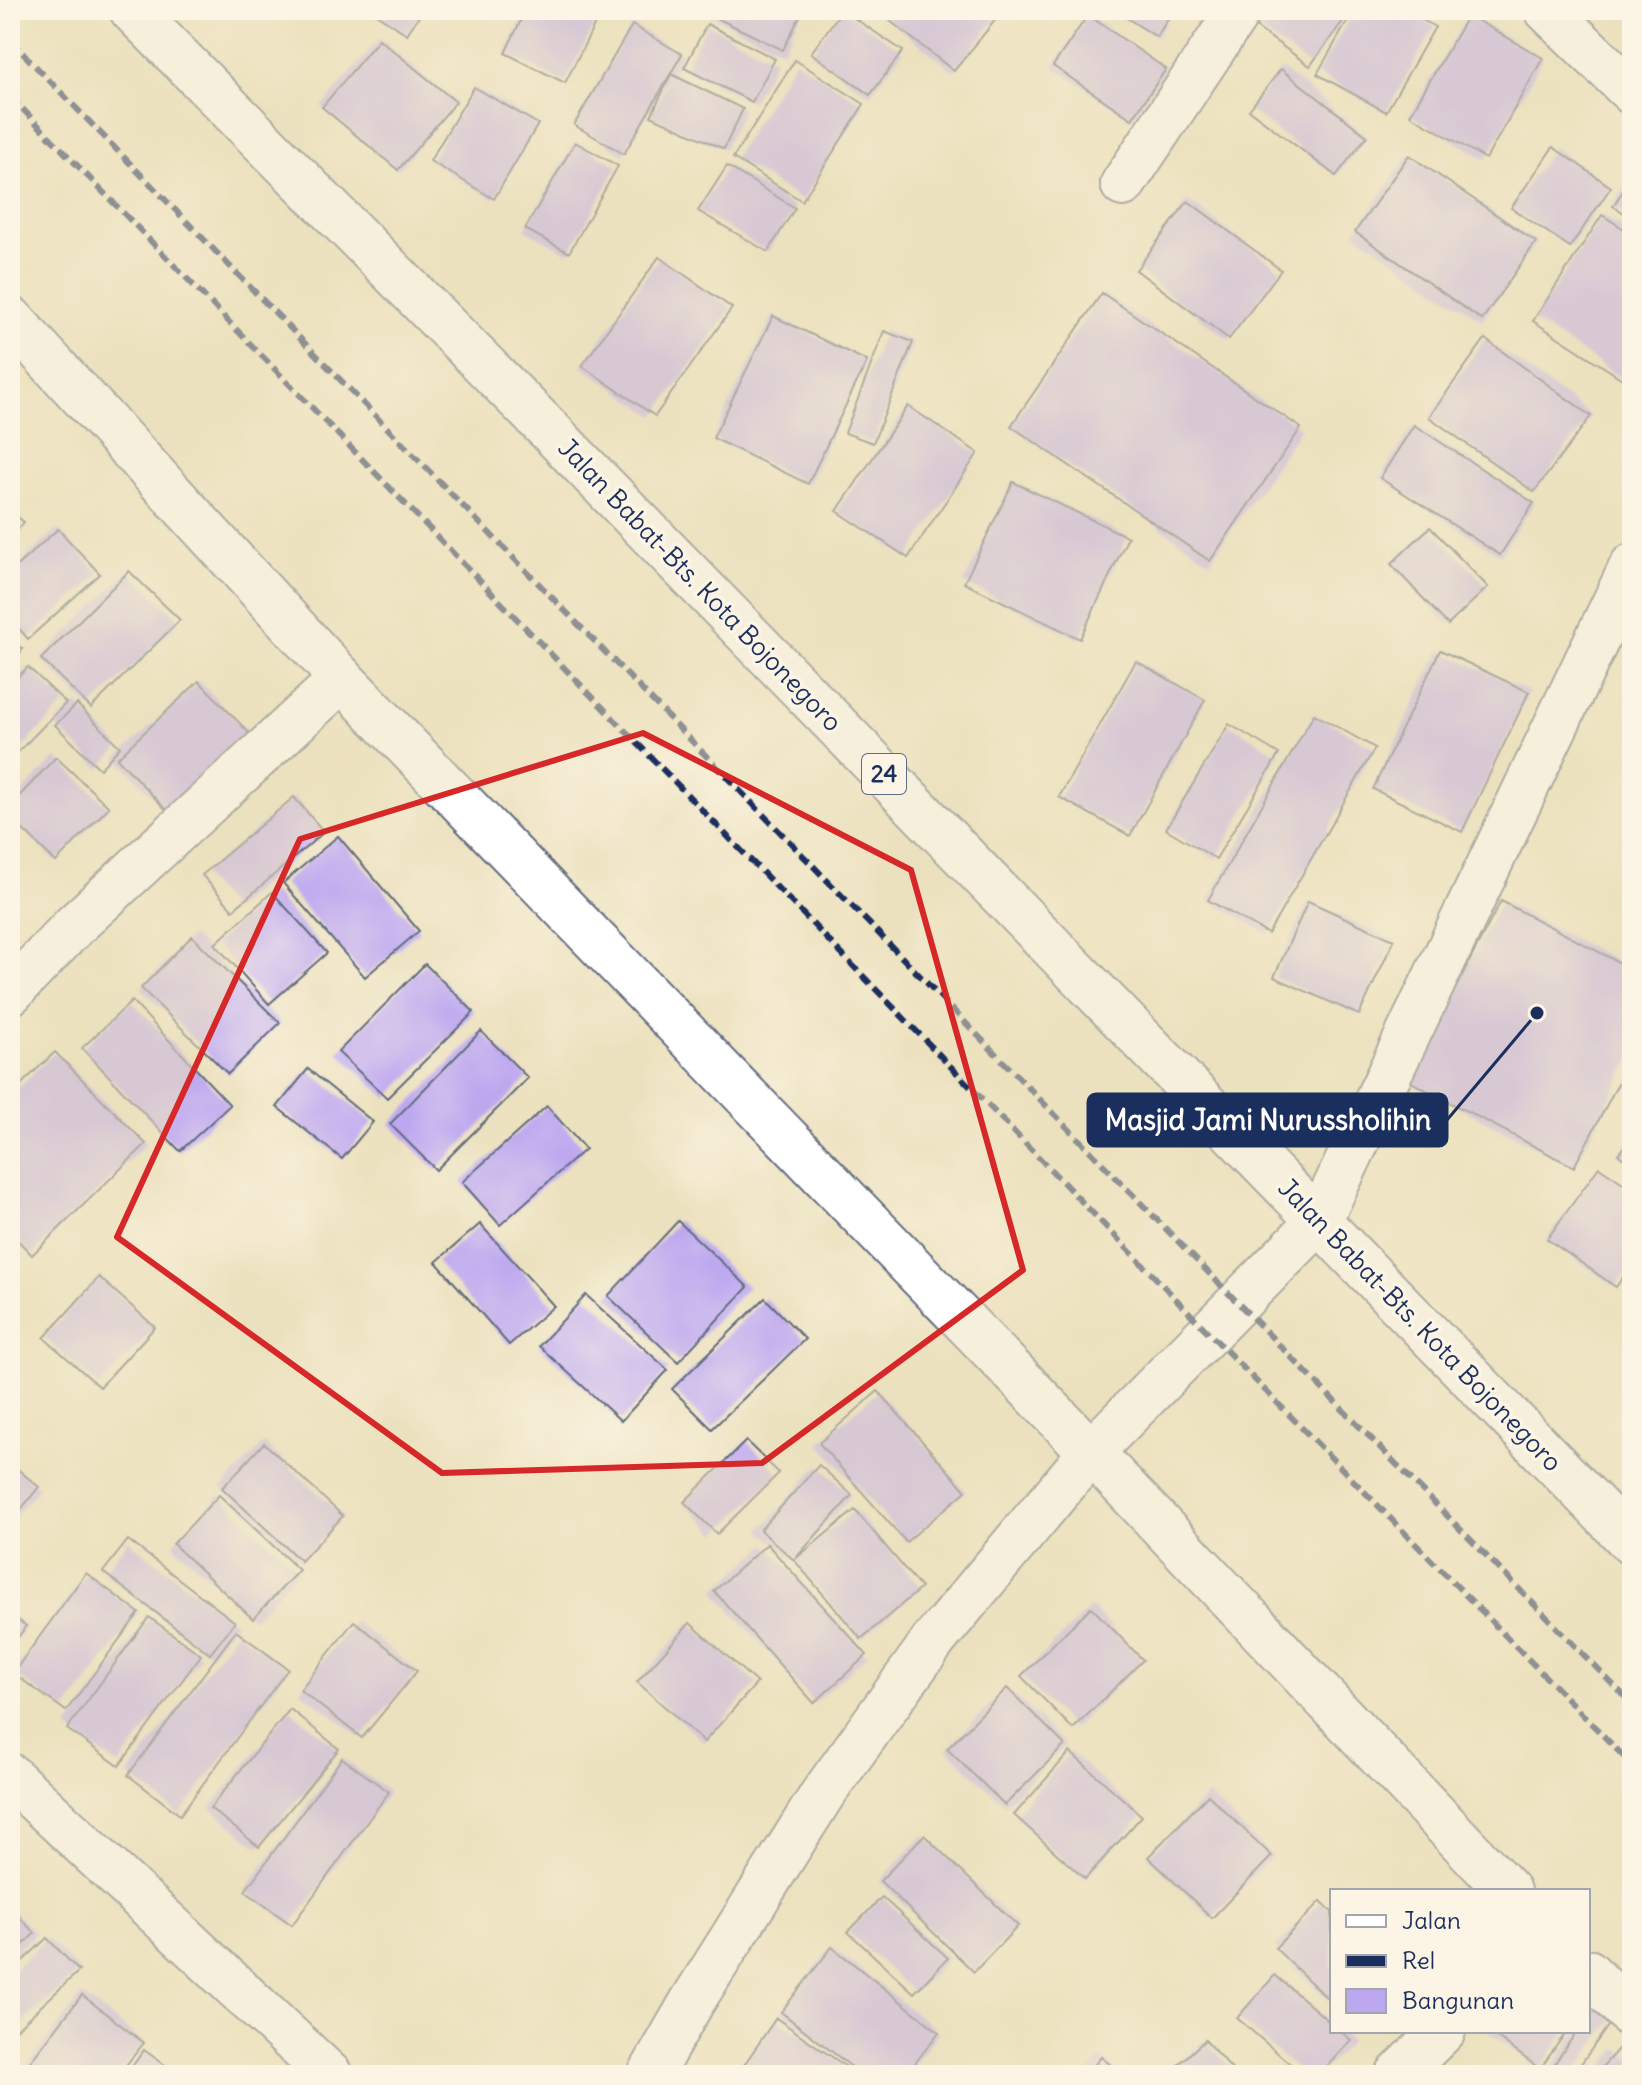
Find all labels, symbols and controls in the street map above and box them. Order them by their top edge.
street label: Jalan Babat-Bts. Kota Bojonegoro [551,431,849,738]
road number: 24 [862,754,906,794]
callout: Masjid Jami Nurussholihin [1088,1094,1447,1146]
text: Masjid Jami Nurussholihin [1105,1102,1431,1138]
street label: Jalan Babat-Bts. Kota Bojonegoro [1271,1171,1569,1478]
legend [1330,1889,1590,2033]
text: Jalan [1402,1905,1461,1935]
text: Rel [1402,1945,1435,1975]
text: Bangunan [1402,1985,1514,2015]

